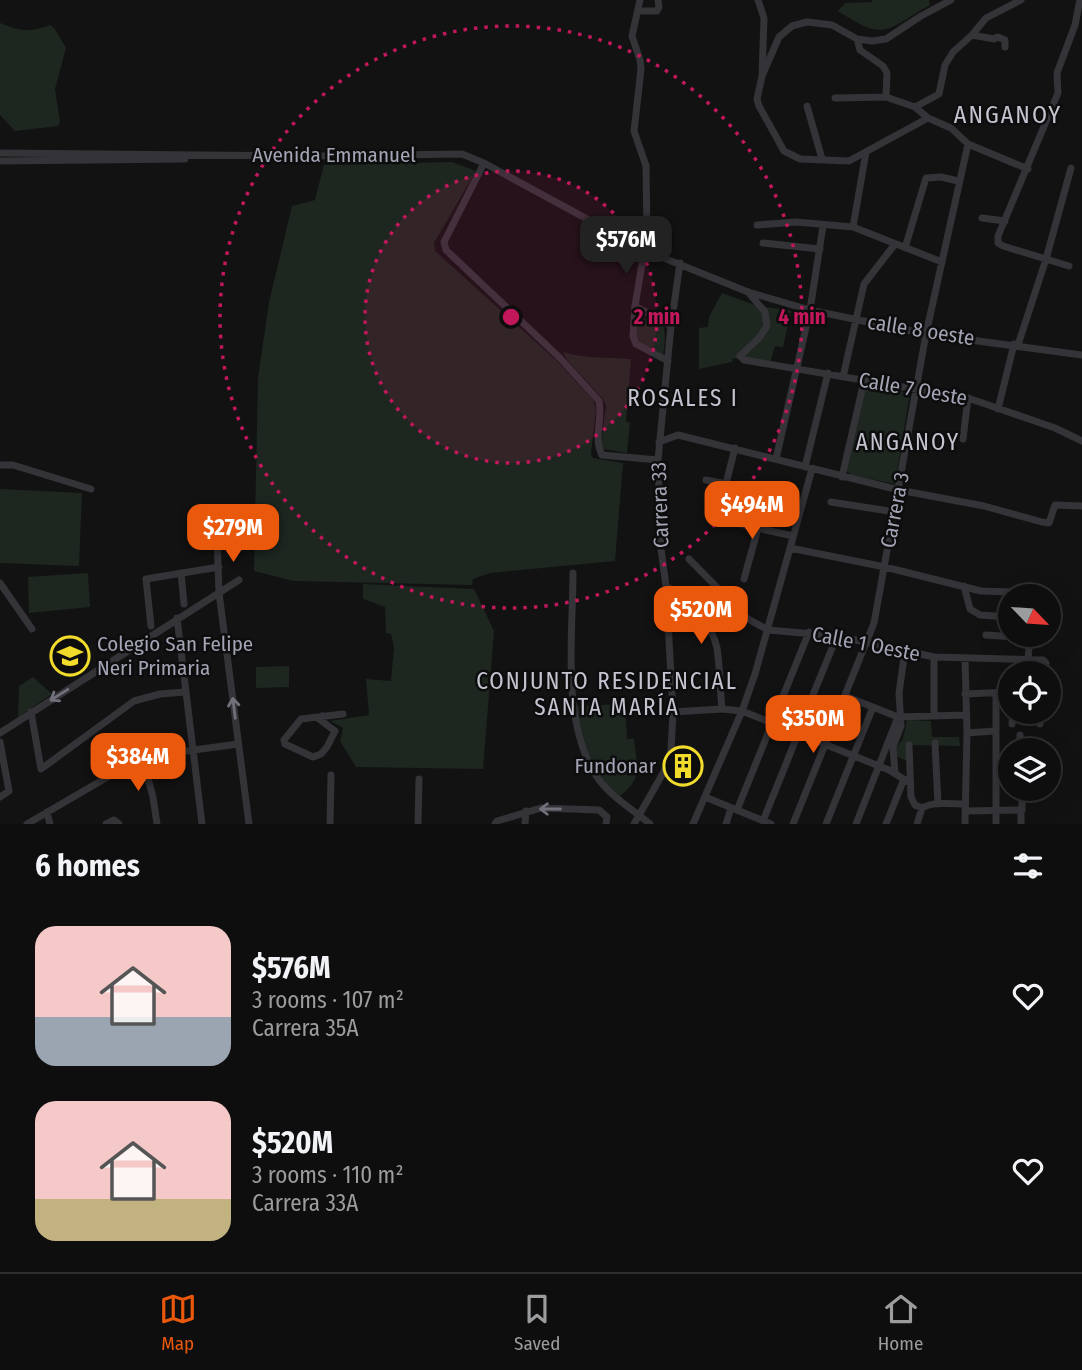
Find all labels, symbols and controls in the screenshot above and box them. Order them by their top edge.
district label: ANGANOY [954,101,1062,129]
street label: Avenida Emmanuel [252,142,416,168]
pin: $576M [577,216,675,276]
text: $576M [596,225,656,253]
text: 2 min [633,304,680,330]
text: 4 min [778,304,826,330]
centre of rings [499,305,523,329]
street label: calle 8 oeste [866,309,976,351]
street label: Calle 7 Oeste [857,367,969,411]
district label: ROSALES I [627,384,739,412]
district label: ANGANOY [856,428,960,456]
street label: Carrera 33 [646,462,674,548]
street label: Carrera 3 [875,470,915,550]
pin: $494M [703,482,801,541]
text: $494M [721,490,783,518]
pin: $279M [184,504,282,564]
text: $279M [203,513,263,541]
north arrow [998,584,1060,648]
map controls [998,584,1061,801]
pin: $520M [652,586,750,646]
text: $520M [670,595,732,623]
street label: Calle 1 Oeste [810,621,922,667]
place label: Colegio San Felipe Neri Primaria [97,631,253,681]
school or university icon: Colegio San Felipe Neri Primaria [49,635,91,677]
button: locate [998,661,1061,724]
district label: CONJUNTO RESIDENCIAL SANTA MARÍA [476,667,738,721]
one-way arrow [49,689,69,703]
pin: $350M [764,696,862,755]
one-way arrow [227,697,240,720]
text: $350M [782,704,844,732]
pin: $384M [89,734,187,793]
button: layers [998,738,1061,801]
text: $384M [107,742,169,770]
building icon: Fundonar [662,745,704,787]
place label: Fundonar [575,753,657,779]
one-way arrow [539,802,562,816]
icon: filters [1009,847,1047,885]
text: 6 homes [35,848,140,884]
text: $576M [252,950,331,986]
icon: home [91,954,175,1038]
icon: heart [1009,977,1047,1015]
text: 3 rooms · 107 m² [252,986,404,1014]
text: Carrera 35A [252,1014,359,1042]
text: $520M [252,1125,333,1161]
icon: home [91,1129,175,1213]
icon: heart [1009,1152,1047,1190]
text: 3 rooms · 110 m² [252,1161,403,1189]
text: Carrera 33A [252,1189,358,1217]
tab: Map [159,1290,197,1355]
tab: Saved [514,1290,560,1355]
tab: Home [878,1290,923,1355]

